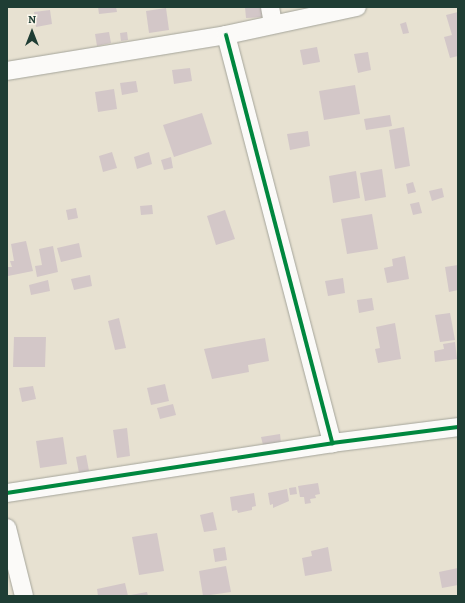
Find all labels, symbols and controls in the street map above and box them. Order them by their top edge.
north arrow [12,12,52,52]
text: N [28,12,36,27]

